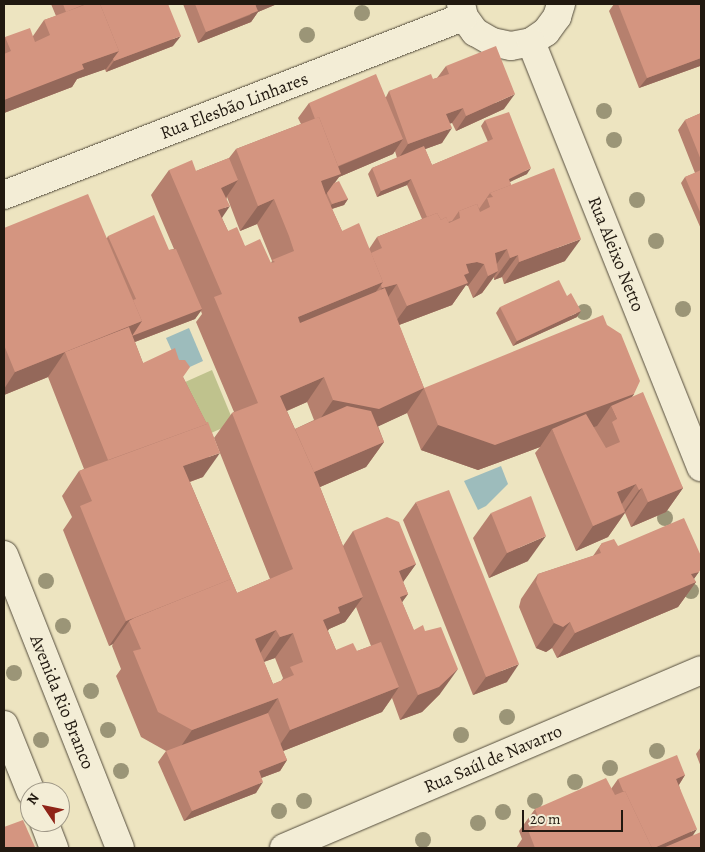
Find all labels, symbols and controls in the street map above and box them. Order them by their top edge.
street label: Rua Elesbão Linhares [157,68,311,144]
street label: Rua Aleixo Netto [583,193,649,315]
street label: Avenida Rio Branco [25,632,99,772]
street label: Rua Saúl de Navarro [421,720,565,798]
north arrow [20,782,70,832]
text: N [22,789,44,808]
scale bar [525,800,626,832]
text: 20 m [530,809,561,829]

